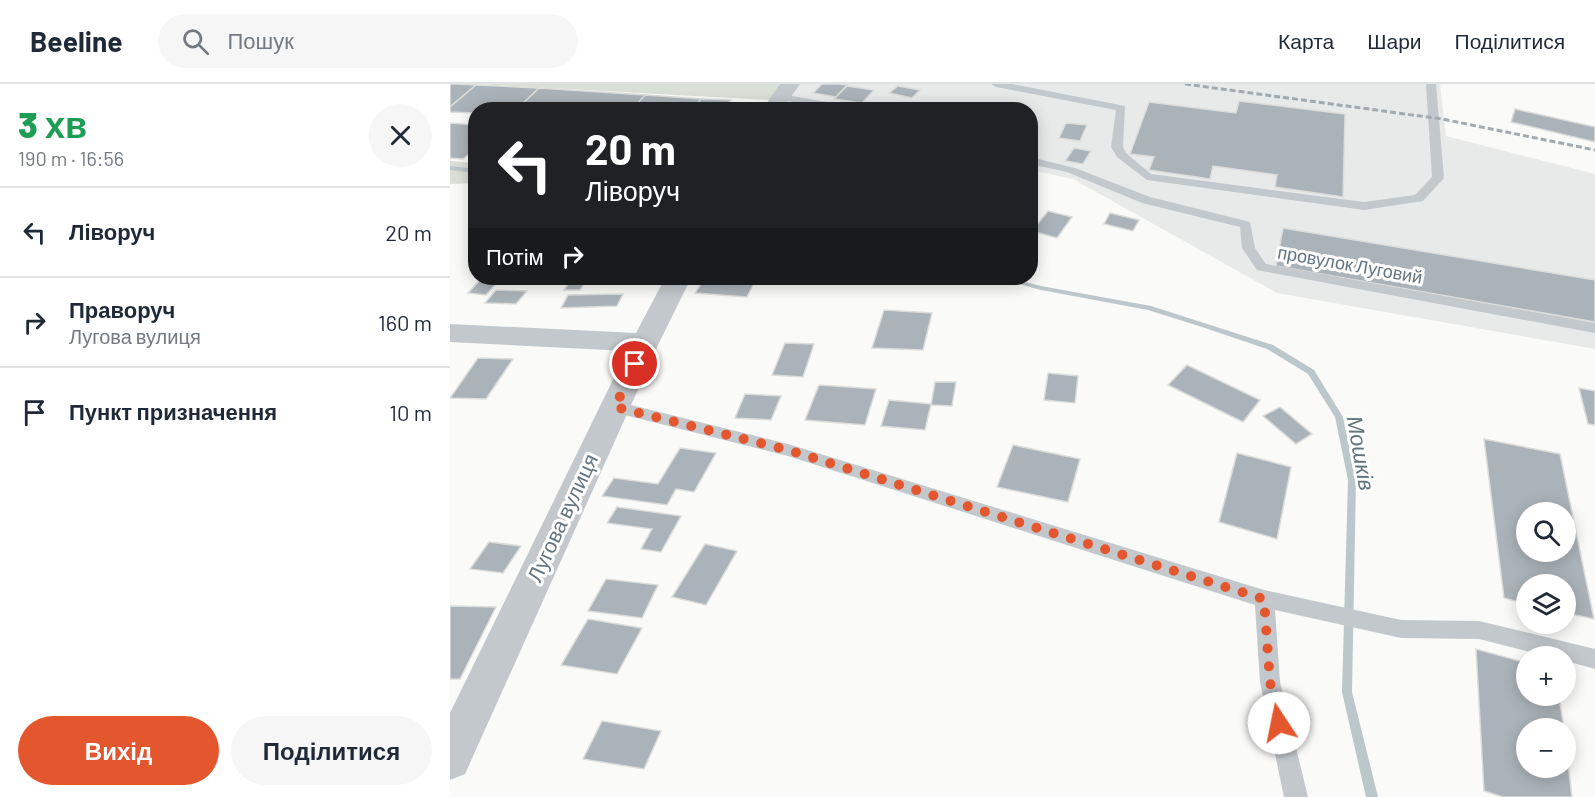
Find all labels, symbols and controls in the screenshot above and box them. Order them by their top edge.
search box [158,14,578,68]
text: Beeline [30,24,122,58]
icon: search [179,25,212,58]
text: Пошук [227,27,294,53]
text: Карта [1278,28,1334,53]
text: Шари [1367,28,1422,53]
text: Поділитися [1455,28,1565,53]
text: 3 хв [18,102,87,145]
button: close [369,104,432,167]
text: 20 m [585,123,676,173]
icon: left [486,126,564,204]
text: 190 m · 16:56 [18,146,124,170]
text: Ліворуч [585,174,680,206]
icon: left [18,216,51,249]
text: Ліворуч [69,218,155,244]
text: 20 m [385,219,432,245]
icon: right [556,240,589,273]
street label: провулок Луговий [1276,240,1424,288]
text: Потім [486,243,544,269]
text: Праворуч [69,296,175,322]
icon: right [18,306,51,339]
text: 160 m [378,309,432,335]
text: Лугова вулиця [69,324,201,348]
pin [609,338,660,389]
icon: arrive [618,347,651,380]
icon: arrive [18,396,51,429]
text: Пункт призначення [69,398,277,424]
text: 10 m [389,399,432,425]
water label: Мошків [1343,413,1381,492]
street label: Лугова вулиця [521,449,602,585]
map controls [1516,502,1576,778]
button: search [1516,502,1576,562]
button: layers [1516,574,1576,634]
button: + [1516,646,1576,706]
position arrow [1247,691,1311,755]
button: Вихід [18,716,219,785]
button: Поділитися [231,716,432,785]
button: − [1516,718,1576,778]

